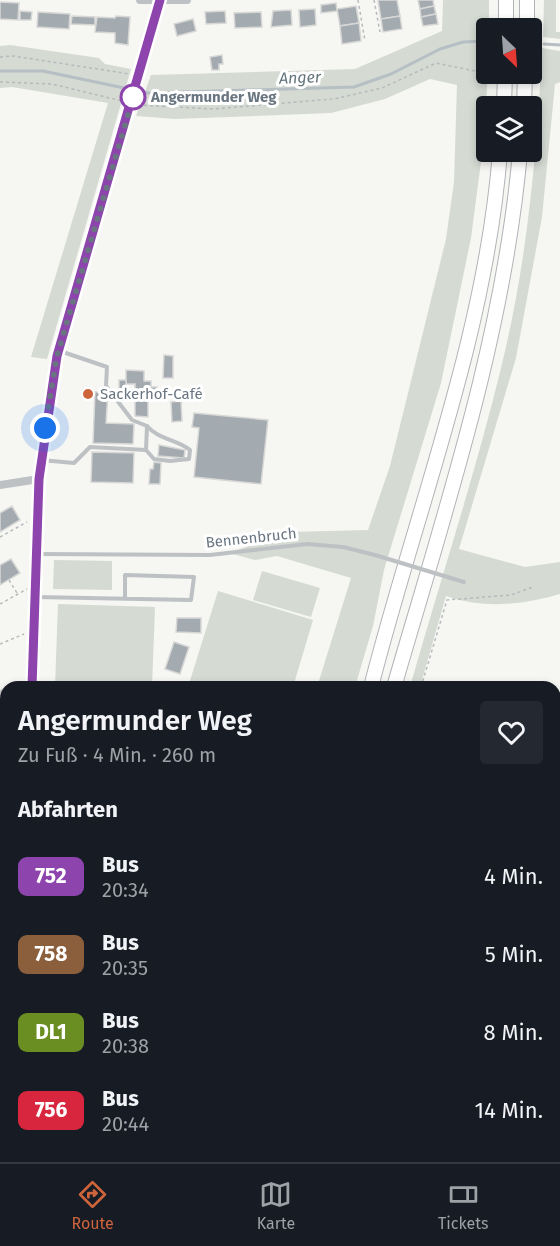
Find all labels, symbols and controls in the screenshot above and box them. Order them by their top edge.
north arrow [476,18,542,84]
map controls [476,18,542,162]
water label: Anger [278,67,322,88]
marker: Angermunder Weg [120,84,146,110]
place label: Angermunder Weg [150,88,277,106]
button: layers [476,96,542,162]
place label: Sackerhof-Café [100,385,203,403]
marker: Sackerhof-Café [81,387,95,401]
your location [30,413,60,443]
street label: Bennenbruch [205,524,297,552]
button: heart [480,701,543,764]
text: Angermunder Weg [18,704,252,737]
text: Zu Fuß · 4 Min. · 260 m [18,743,216,767]
text: Abfahrten [18,796,118,823]
text: Bus [102,851,139,878]
text: 752 [35,863,67,889]
text: 4 Min. [484,863,543,890]
text: 20:34 [102,878,149,902]
text: Bus [102,929,139,956]
text: 758 [34,941,68,967]
text: 5 Min. [485,941,543,968]
text: 20:35 [102,956,148,980]
text: Bus [102,1007,139,1034]
text: DL1 [35,1019,67,1045]
text: 8 Min. [484,1019,543,1046]
text: 20:38 [102,1034,149,1058]
text: Bus [102,1085,139,1112]
text: 756 [35,1097,67,1123]
text: 14 Min. [474,1097,543,1124]
text: 20:44 [102,1112,149,1136]
tab: Route [71,1178,114,1233]
tab: Karte [257,1178,295,1233]
tab: Tickets [438,1178,489,1233]

